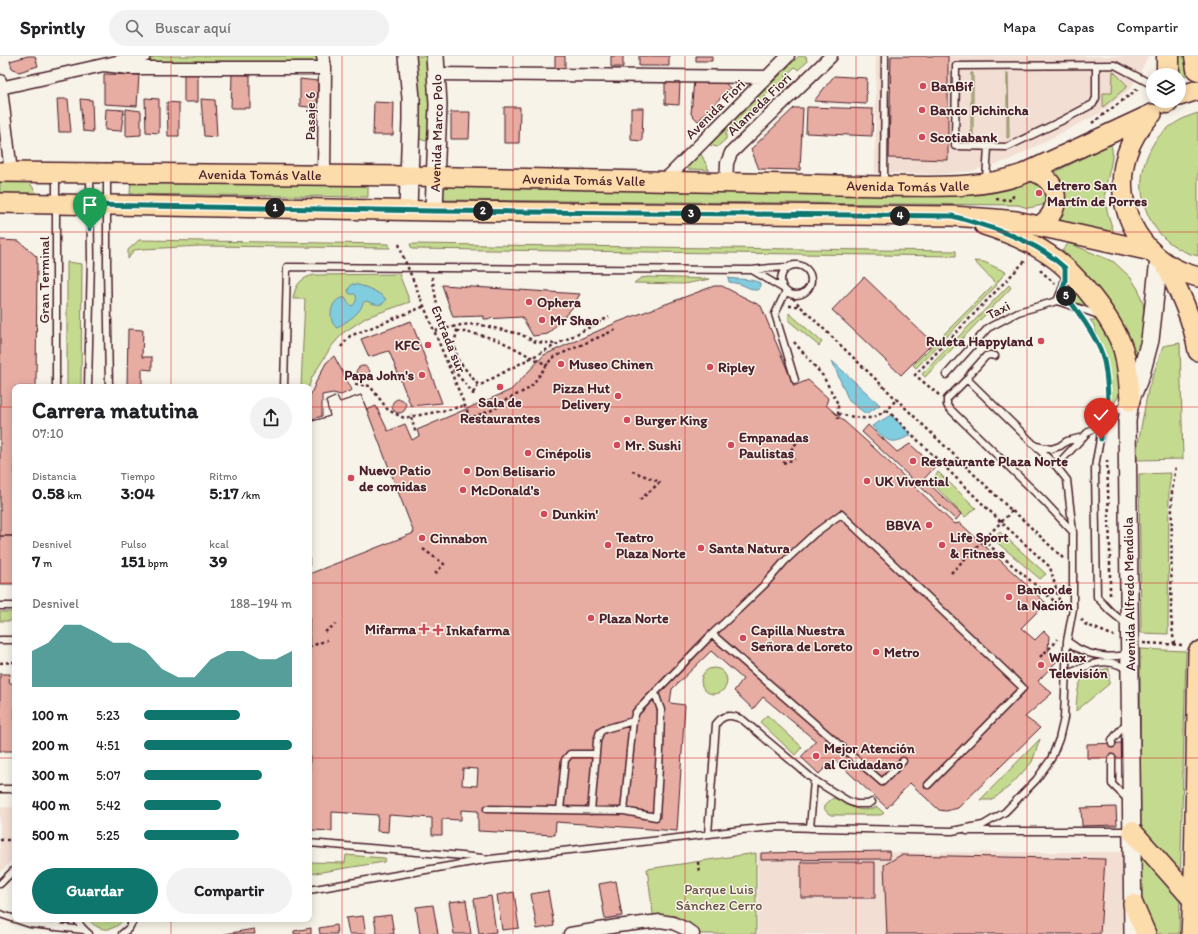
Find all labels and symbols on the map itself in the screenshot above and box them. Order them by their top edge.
street label: Alameda Fiori [724,69,795,139]
street label: Avenida Marco Polo [427,74,447,192]
street label: Avenida Fiori [682,76,749,143]
place label: BanBif [931,78,974,95]
marker: BanBif [918,81,928,91]
street label: Pasaje 6 [302,92,319,140]
place label: Banco Pichincha [930,102,1029,119]
marker: Banco Pichincha [917,105,927,115]
place label: Scotiabank [930,129,998,146]
marker: Scotiabank [917,132,927,142]
street label: Avenida Tomás Valle [198,166,322,184]
street label: Avenida Tomás Valle [522,170,646,190]
street label: Avenida Tomás Valle [846,177,970,195]
place label: Letrero San Martín de Porres [1047,177,1147,210]
pin [73,188,107,229]
marker: Letrero San Martín de Porres [1034,188,1044,198]
pin: 1 [265,198,285,218]
pin: 2 [473,201,493,221]
pin: 3 [681,204,701,224]
pin: 4 [890,206,910,226]
street label: Gran Terminal [36,236,53,324]
pin: 5 [1056,286,1076,306]
place label: Ophera [537,294,581,311]
marker: Ophera [524,297,534,307]
street label: Taxi [984,297,1013,324]
street label: Entrada sur [427,303,470,376]
place label: Mr Shao [550,312,599,329]
marker: Mr Shao [537,315,547,325]
place label: Ruleta Happyland [926,333,1034,350]
marker: Ruleta Happyland [1036,336,1046,346]
place label: KFC [395,337,420,354]
marker: KFC [423,340,433,350]
place label: Museo Chinen [569,356,653,373]
marker: Museo Chinen [556,359,566,369]
place label: Ripley [718,359,755,376]
marker: Ripley [705,362,715,372]
place label: Papa John's [344,367,414,384]
marker: Papa John's [417,370,427,380]
place label: Pizza Hut Delivery [553,380,611,413]
marker: Sala de Restaurantes [495,382,505,392]
marker: Pizza Hut Delivery [613,391,623,401]
place label: Sala de Restaurantes [460,394,540,427]
pin [1084,398,1118,439]
place label: Burger King [635,412,708,429]
marker: Burger King [622,415,632,425]
place label: Empanadas Paulistas [739,429,809,462]
place label: Mr. Sushi [625,437,681,454]
marker: Mr. Sushi [612,440,622,450]
marker: Empanadas Paulistas [726,440,736,450]
place label: Cinépolis [536,445,591,462]
marker: Cinépolis [523,448,533,458]
place label: Restaurante Plaza Norte [921,453,1068,470]
marker: Restaurante Plaza Norte [908,456,918,466]
place label: Nuevo Patio de comidas [359,462,431,495]
place label: Don Belisario [475,463,555,480]
marker: Don Belisario [462,466,472,476]
marker: Nuevo Patio de comidas [346,473,356,483]
place label: UK Vivential [875,473,950,490]
marker: UK Vivential [862,476,872,486]
place label: McDonald's [471,482,540,499]
marker: McDonald's [458,485,468,495]
place label: Dunkin' [552,506,599,523]
marker: Dunkin' [539,509,549,519]
street label: Avenida Alfredo Mendiola [1120,516,1139,671]
place label: BBVA [886,517,922,534]
marker: BBVA [924,520,934,530]
place label: Teatro Plaza Norte [615,529,686,562]
place label: Life Sport & Fitness [950,529,1009,562]
place label: Cinnabon [430,530,487,547]
marker: Cinnabon [417,533,427,543]
marker: Teatro Plaza Norte [603,540,613,550]
place label: Santa Natura [709,540,790,557]
marker: Life Sport & Fitness [937,540,947,550]
marker: Santa Natura [696,543,706,553]
place label: Banco de la Nación [1017,581,1073,614]
marker: Banco de la Nación [1004,592,1014,602]
place label: Plaza Norte [599,610,669,627]
marker: Plaza Norte [586,613,596,623]
place label: Mifarma [365,621,417,638]
place label: Inkafarma [446,622,511,639]
place label: Capilla Nuestra Señora de Loreto [751,622,853,655]
marker: Mifarma [419,624,429,634]
marker: Inkafarma [433,625,443,635]
marker: Capilla Nuestra Señora de Loreto [738,633,748,643]
place label: Metro [884,644,919,661]
marker: Metro [871,647,881,657]
place label: Willax Televisión [1048,649,1108,682]
marker: Willax Televisión [1036,660,1046,670]
place label: Mejor Atención al Ciudadano [824,740,915,773]
marker: Mejor Atención al Ciudadano [811,751,821,761]
park label: Parque Luis Sánchez Cerro [676,881,762,914]

